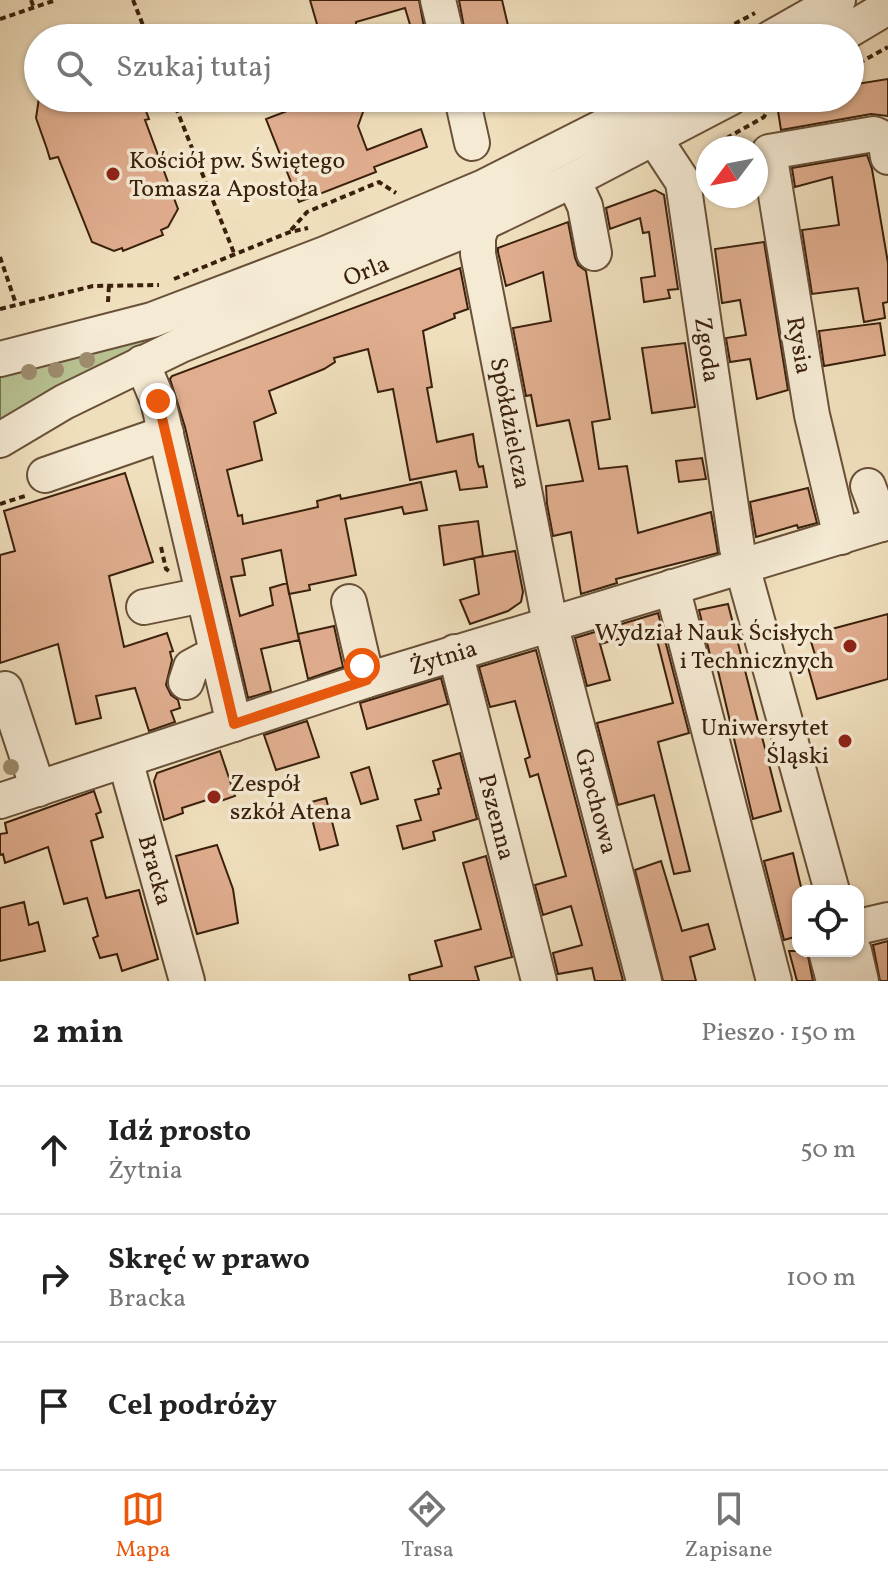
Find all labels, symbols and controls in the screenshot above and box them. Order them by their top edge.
search box [24,24,864,112]
icon: search [52,46,96,90]
text: Szukaj tutaj [116,47,272,89]
north arrow [696,136,768,208]
place label: Kościół pw. Świętego Tomasza Apostoła [129,145,345,207]
marker: Kościół pw. Świętego Tomasza Apostoła [104,165,122,183]
street label: Orla [339,248,395,297]
street label: Rysia [776,314,820,377]
street label: Zgoda [684,315,727,385]
street label: Spółdzielcza [480,355,538,492]
route end [140,383,176,419]
place label: Wydział Nauk Ścisłych i Technicznych [594,617,834,679]
street label: Żytnia [406,633,482,685]
marker: Wydział Nauk Ścisłych i Technicznych [841,637,859,655]
route start [344,648,380,684]
place label: Uniwersytet Śląski [701,712,829,774]
marker: Uniwersytet Śląski [836,732,854,750]
street label: Grochowa [565,745,625,858]
place label: Zespół szkół Atena [230,768,352,830]
street label: Pszenna [468,770,523,864]
marker: Zespół szkół Atena [205,788,223,806]
street label: Bracka [128,831,180,910]
map controls [792,885,864,957]
button: locate [792,885,864,957]
text: 2 min [32,1010,124,1057]
text: Pieszo · 150 m [701,1015,856,1051]
text: Idź prosto [108,1111,251,1153]
icon: ahead [32,1128,76,1172]
text: 50 m [800,1132,856,1168]
text: Żytnia [108,1153,183,1189]
text: Skręć w prawo [108,1239,310,1281]
icon: right [32,1256,76,1300]
text: 100 m [786,1260,856,1296]
text: Bracka [108,1281,186,1317]
icon: arrive [32,1384,76,1428]
text: Cel podróży [108,1385,277,1427]
tab: Mapa [115,1487,170,1566]
tab: Trasa [401,1487,454,1566]
tab: Zapisane [685,1487,773,1566]

